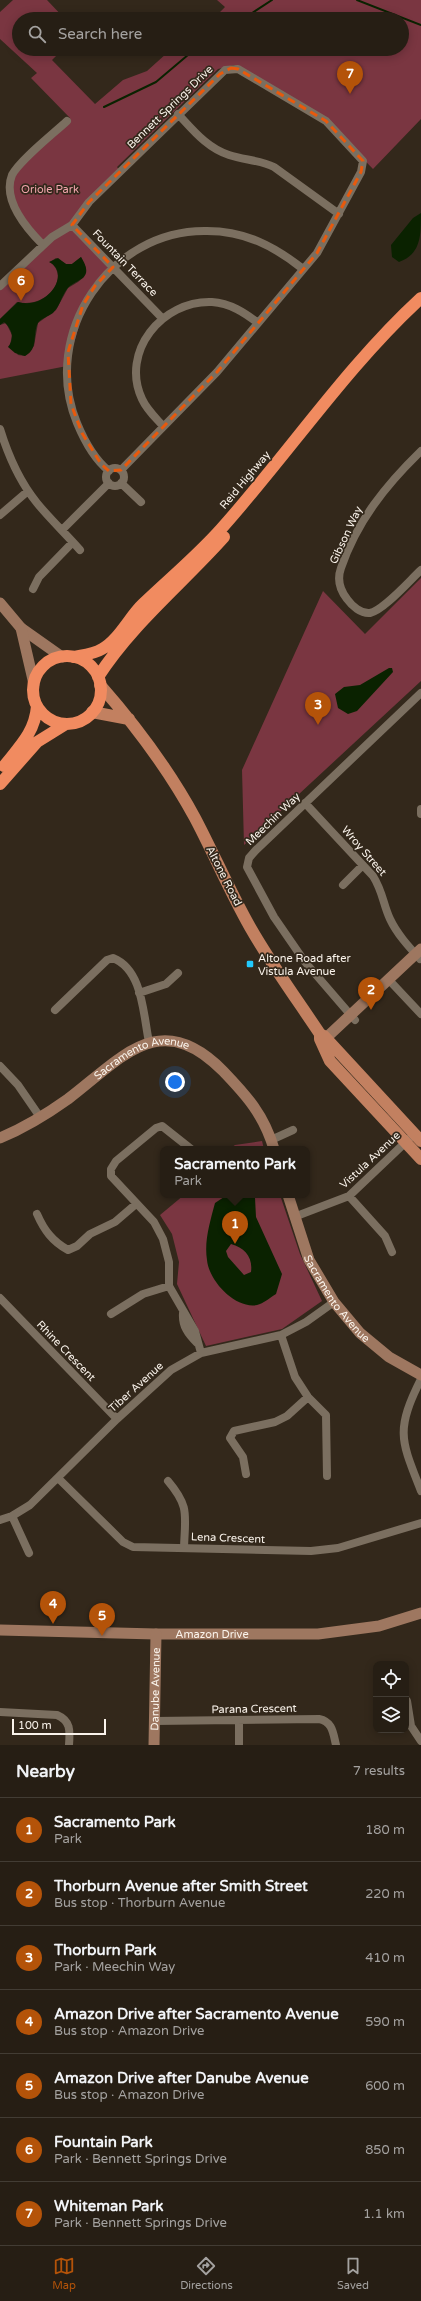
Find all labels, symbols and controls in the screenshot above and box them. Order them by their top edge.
search box [12,12,409,56]
icon: search [26,23,48,45]
text: Search here [58,25,142,43]
pin: 7 [337,61,363,94]
street label: Bennett Springs Drive [124,63,216,151]
park label: Oriole Park [21,183,79,196]
street label: Fountain Terrace [90,227,160,299]
pin: 6 [8,268,34,301]
street label: Reid Highway [217,448,273,512]
street label: Gibson Way [327,504,365,566]
pin: 3 [305,692,331,725]
street label: Meechin Way [243,790,303,848]
street label: Wroy Street [339,823,389,879]
street label: Altone Road [203,844,245,908]
place label: Altone Road after Vistula Avenue [258,952,351,978]
marker: Altone Road after Vistula Avenue [245,959,255,969]
pin: 2 [358,977,384,1010]
street label: Sacramento Avenue [91,1034,192,1082]
your location [165,1072,185,1092]
street label: Vistula Avenue [337,1129,403,1191]
popup [160,1146,310,1198]
text: Sacramento Park [174,1155,296,1173]
text: Park [174,1173,202,1189]
pin: 1 [222,1211,248,1244]
street label: Sacramento Avenue [301,1253,373,1345]
street label: Rhine Crescent [34,1318,98,1384]
street label: Tiber Avenue [106,1359,166,1415]
street label: Lena Crescent [191,1530,265,1546]
pin: 4 [40,1591,66,1624]
pin: 5 [89,1603,115,1636]
street label: Amazon Drive [175,1628,249,1641]
street label: Danube Avenue [148,1647,162,1731]
map controls [373,1661,409,1733]
button: locate [373,1661,409,1697]
button: layers [373,1697,409,1733]
street label: Parana Crescent [211,1702,297,1716]
scale bar [12,1717,106,1736]
text: 100 m [18,1719,52,1732]
text: Nearby [16,1761,75,1782]
text: 7 results [353,1763,405,1779]
text: Sacramento Park [54,1813,176,1831]
text: 1 [25,1822,33,1838]
text: 180 m [365,1822,405,1838]
text: Park [54,1831,82,1847]
text: Thorburn Avenue after Smith Street [54,1877,308,1895]
text: 2 [25,1886,33,1902]
text: 220 m [365,1886,405,1902]
text: Bus stop · Thorburn Avenue [54,1895,225,1911]
text: Thorburn Park [54,1941,156,1959]
text: 3 [25,1950,33,1966]
text: 410 m [365,1950,405,1966]
text: Park · Meechin Way [54,1959,175,1975]
text: Amazon Drive after Sacramento Avenue [54,2005,339,2023]
text: 4 [25,2014,33,2030]
text: 590 m [365,2014,405,2030]
text: Bus stop · Amazon Drive [54,2023,204,2039]
text: Amazon Drive after Danube Avenue [54,2069,309,2087]
text: 5 [25,2078,33,2094]
text: 600 m [365,2078,405,2094]
text: Bus stop · Amazon Drive [54,2087,204,2103]
text: Fountain Park [54,2133,153,2151]
text: 6 [25,2142,33,2158]
text: 850 m [365,2142,405,2158]
text: Park · Bennett Springs Drive [54,2151,227,2167]
text: Whiteman Park [54,2197,163,2215]
text: 7 [25,2206,33,2222]
text: 1.1 km [363,2206,405,2222]
text: Park · Bennett Springs Drive [54,2215,227,2231]
tab: Map [52,2255,76,2292]
tab: Directions [180,2255,233,2292]
tab: Saved [337,2255,369,2292]

